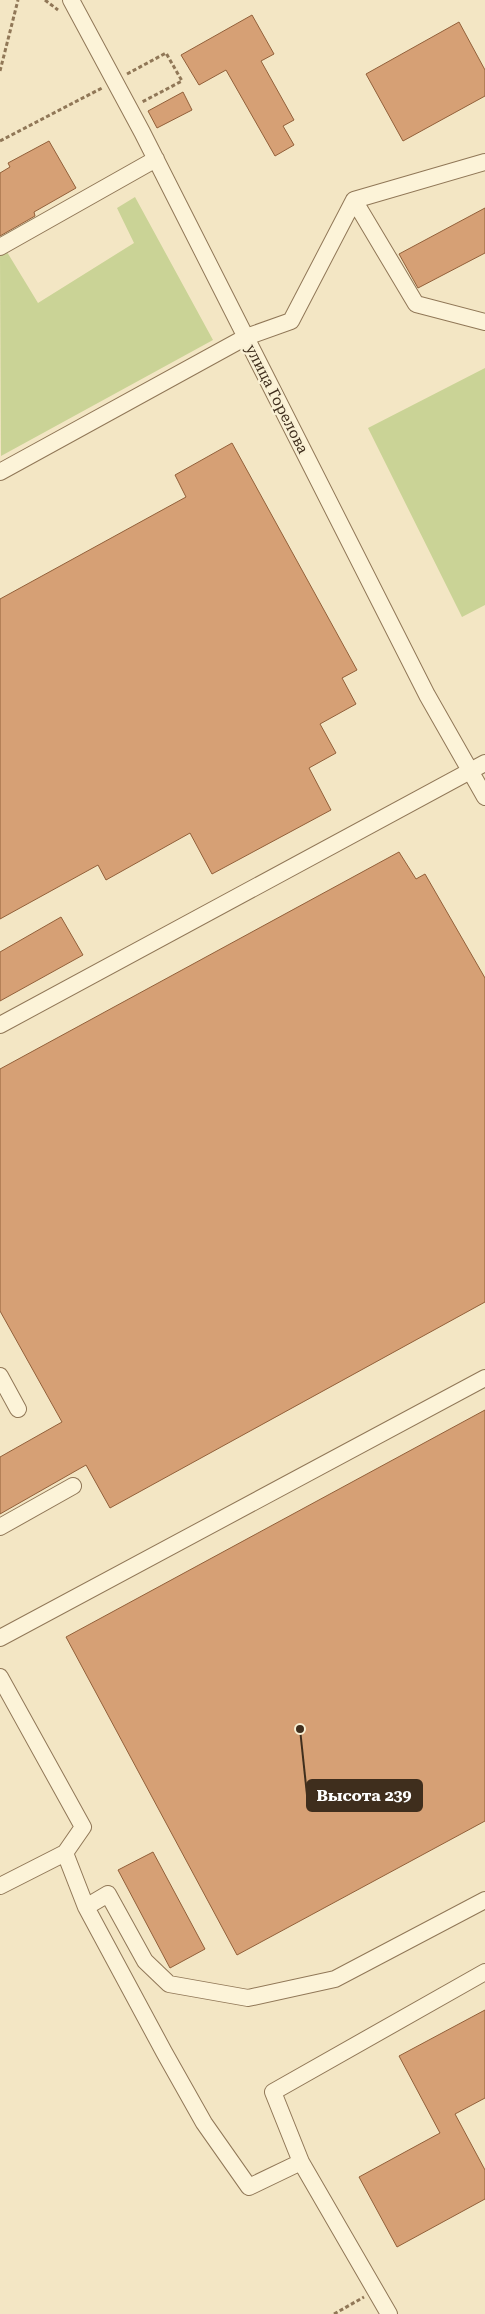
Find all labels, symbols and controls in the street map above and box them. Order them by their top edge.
street label: улица Горелова [242,341,312,457]
callout: Высота 239 [307,1780,422,1811]
text: Высота 239 [316,1786,412,1805]

